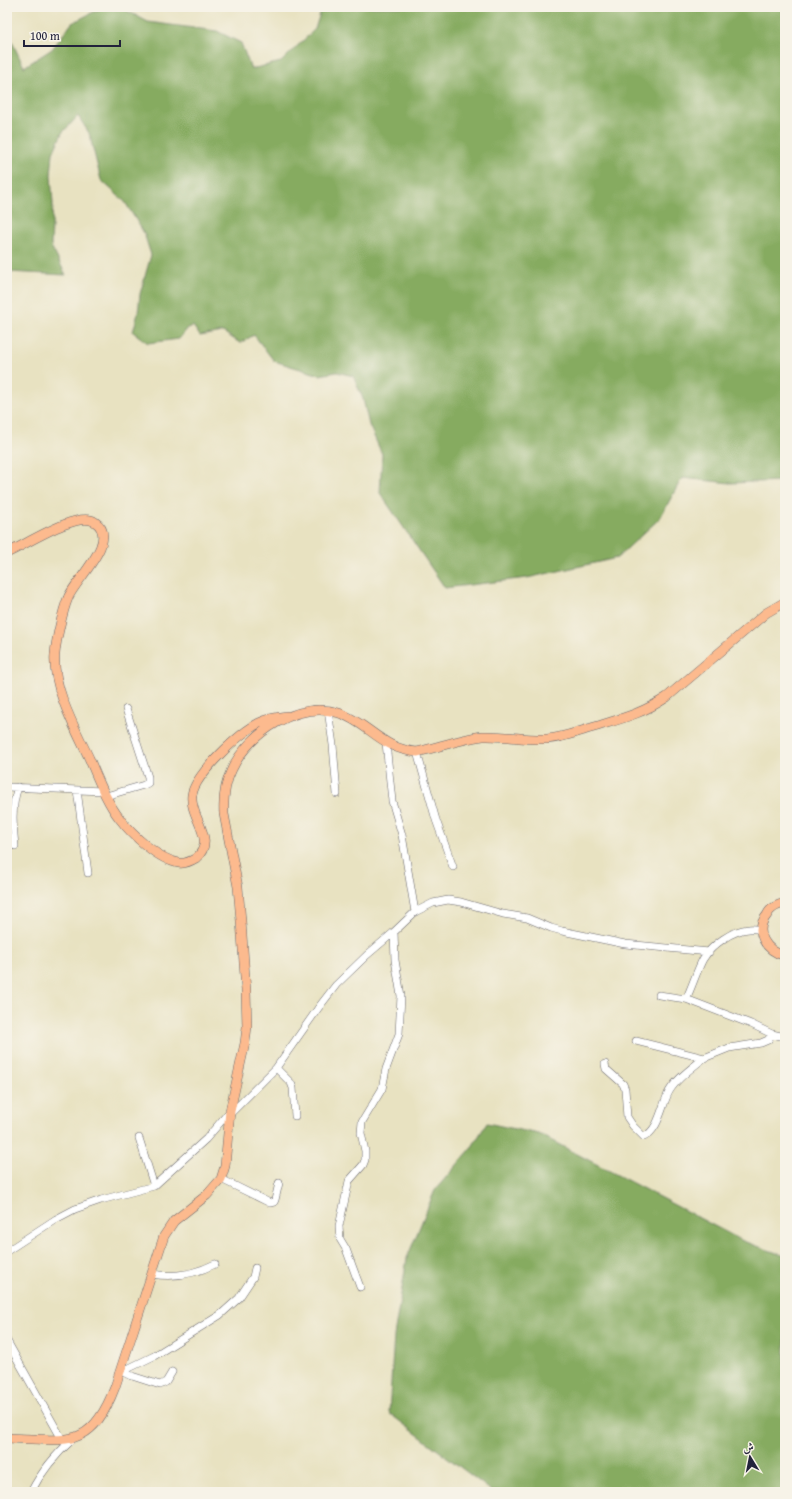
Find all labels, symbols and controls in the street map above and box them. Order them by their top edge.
scale bar [24,22,120,48]
text: 100 m [30,27,60,44]
north arrow [730,1437,770,1477]
text: ش [741,1438,755,1456]

